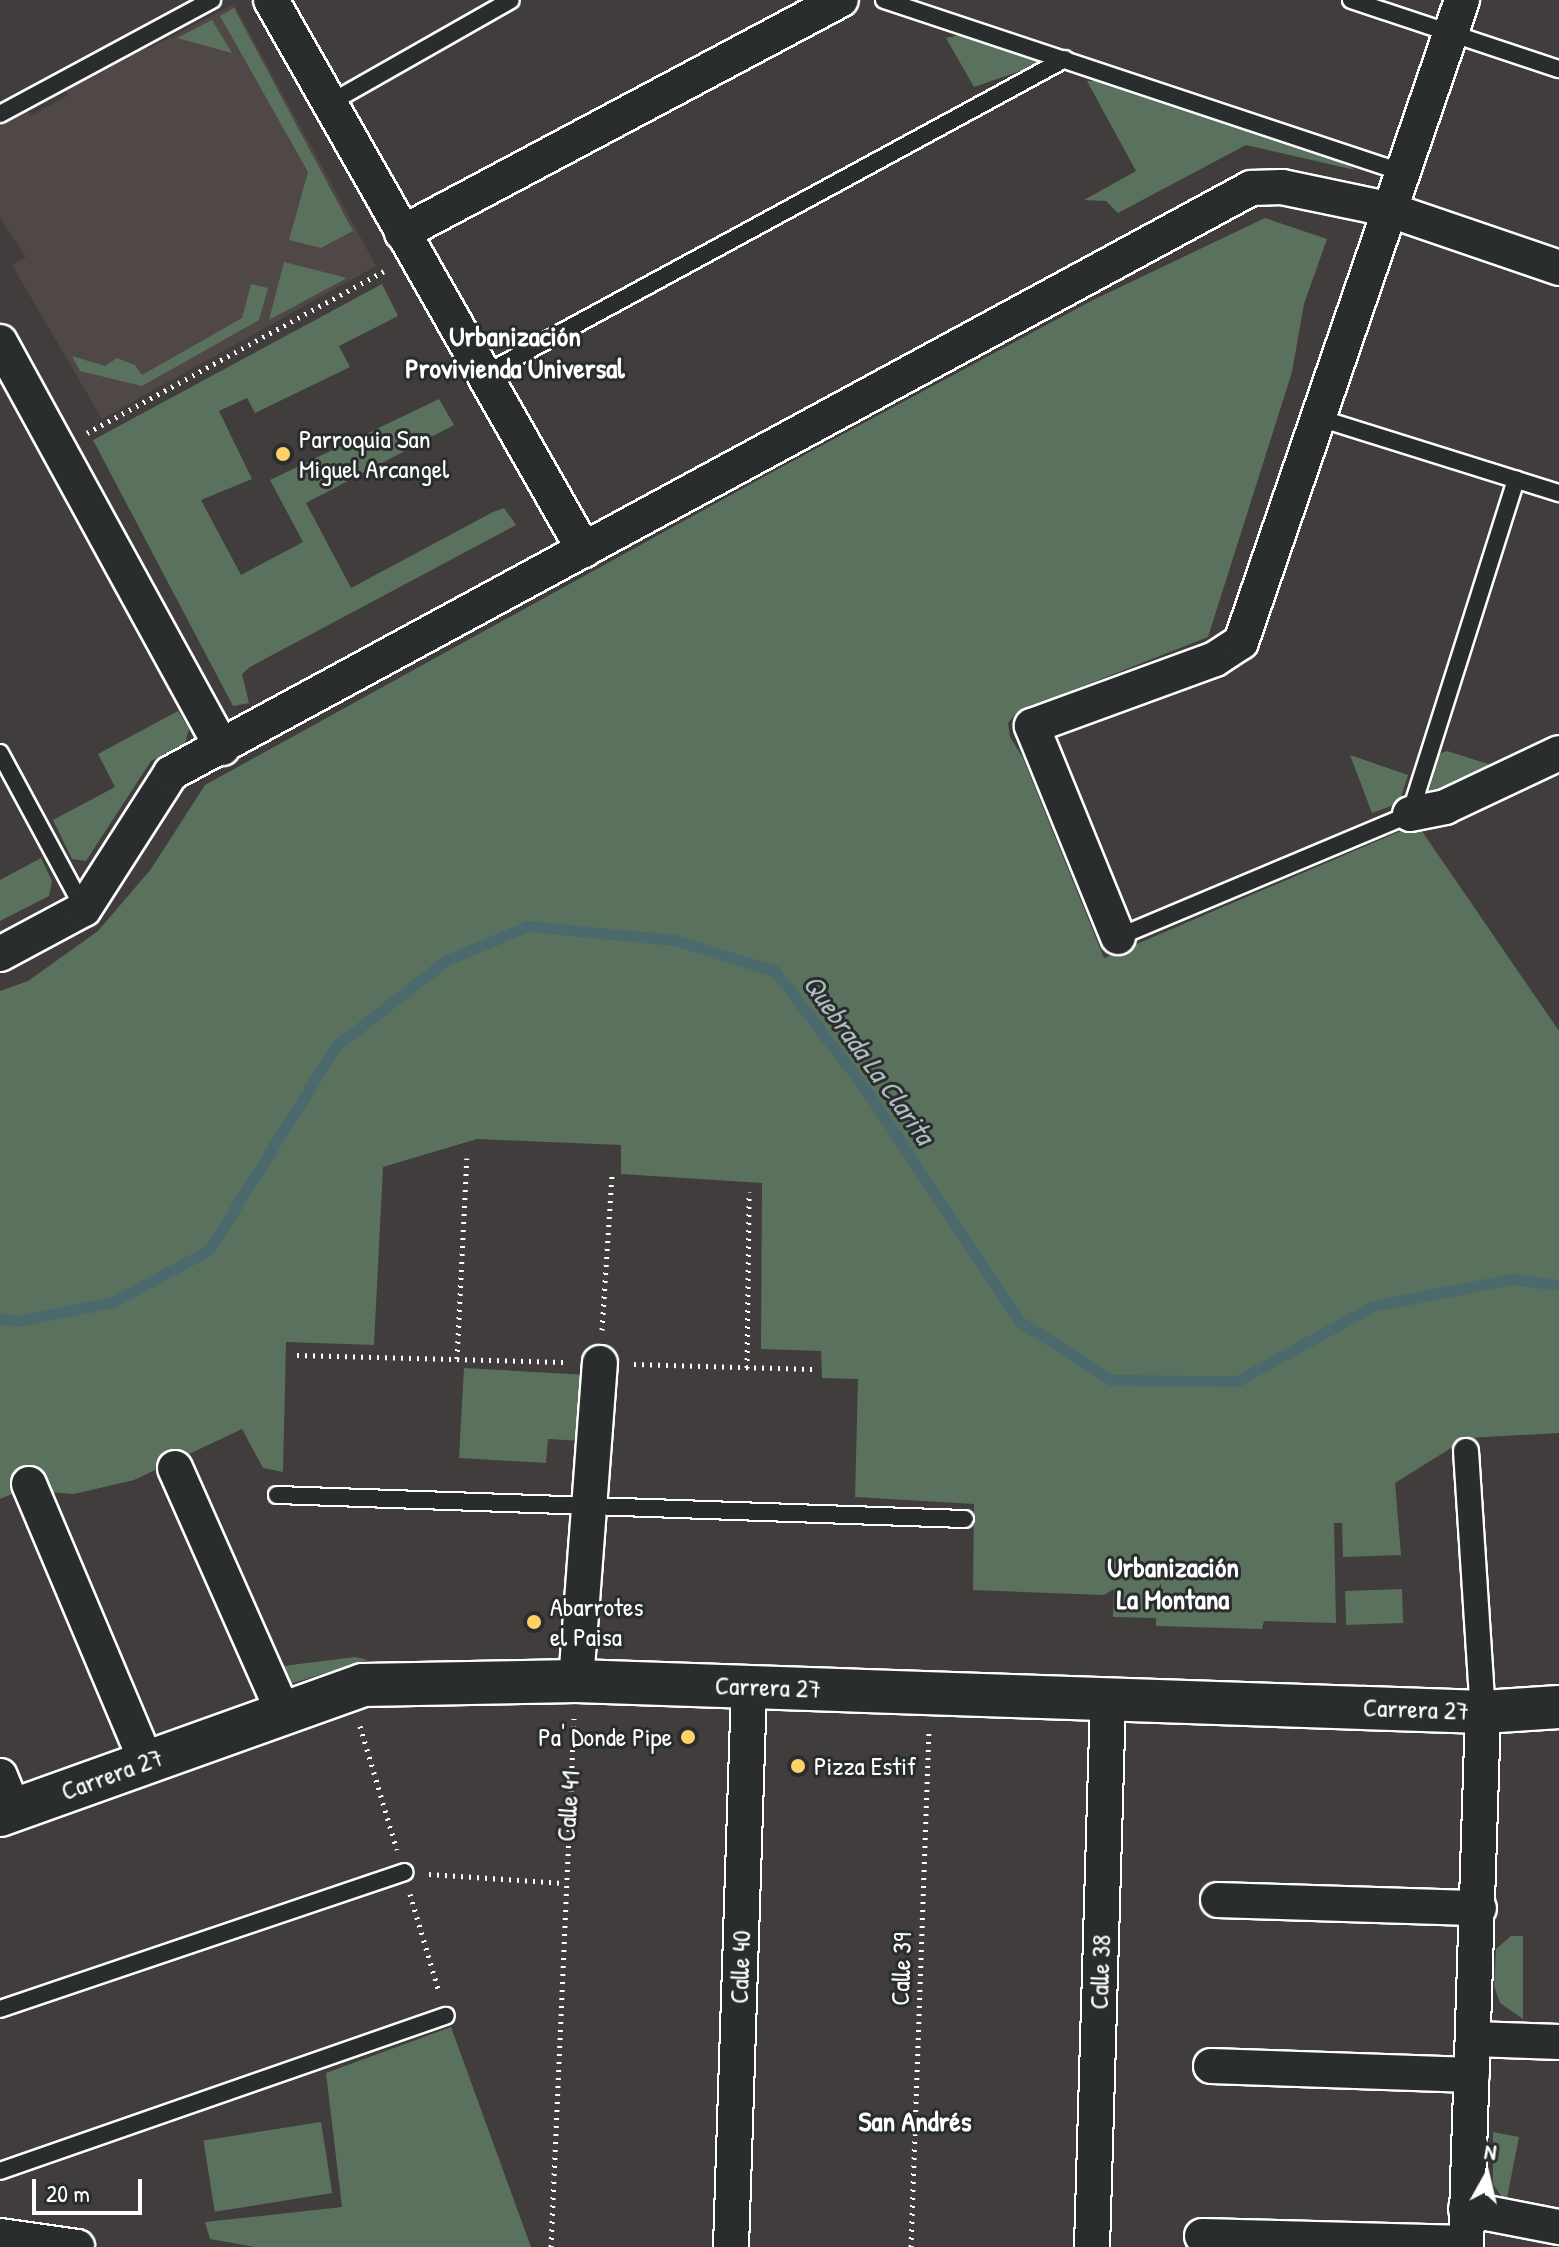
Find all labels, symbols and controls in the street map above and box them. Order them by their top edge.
district label: Urbanización Provivienda Universal [405,319,625,385]
place label: Parroquia San Miguel Arcangel [299,423,449,484]
marker: Parroquia San Miguel Arcangel [274,445,292,463]
water label: Quebrada La Clarita [796,968,942,1150]
district label: Urbanización La Montana [1107,1550,1239,1616]
place label: Abarrotes el Paisa [550,1591,643,1652]
marker: Abarrotes el Paisa [525,1613,543,1631]
street label: Carrera 27 [714,1670,822,1704]
street label: Carrera 27 [1362,1692,1470,1726]
place label: Pa' Donde Pipe [538,1721,672,1753]
marker: Pa' Donde Pipe [679,1728,697,1746]
street label: Carrera 27 [57,1741,167,1807]
place label: Pizza Estif [814,1750,916,1782]
marker: Pizza Estif [789,1757,807,1775]
street label: Calle 41 [550,1769,586,1843]
street label: Calle 40 [723,1930,757,2004]
street label: Calle 39 [884,1932,918,2006]
street label: Calle 38 [1083,1934,1117,2010]
district label: San Andrés [859,2104,971,2138]
north arrow [1447,2135,1527,2215]
text: N [1482,2136,1498,2167]
scale bar [36,2163,146,2213]
text: 20 m [46,2177,90,2209]

